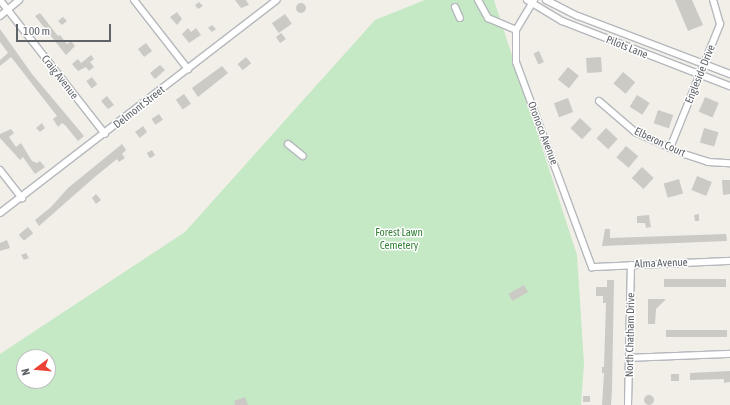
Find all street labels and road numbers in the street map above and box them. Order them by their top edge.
street label: Pilots Lane [604,33,650,61]
street label: Engleside Drive [682,43,718,105]
street label: Craig Avenue [39,52,81,102]
street label: Delmont Street [111,83,167,131]
street label: Oronoco Avenue [525,100,561,166]
street label: Elberon Court [632,124,688,160]
street label: Alma Avenue [634,255,688,271]
street label: North Chatham Drive [623,293,637,377]

